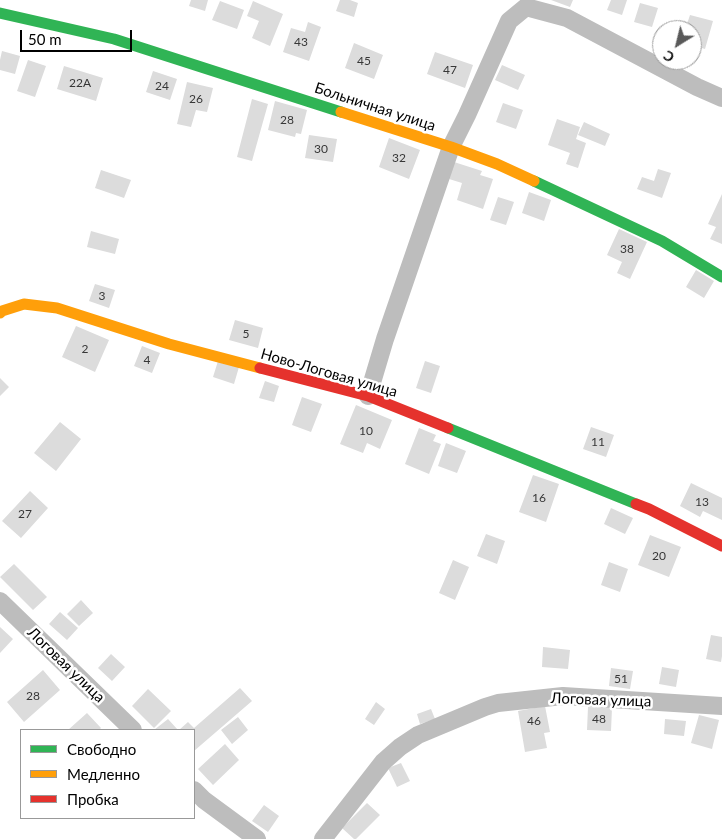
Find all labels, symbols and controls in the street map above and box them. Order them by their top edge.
scale bar [22,20,135,52]
north arrow [652,20,702,70]
text: 50 m [28,30,62,48]
house number: 43 [294,35,308,49]
text: С [660,47,677,66]
house number: 45 [357,54,371,68]
house number: 47 [443,63,457,77]
house number: 22А [69,76,91,90]
house number: 24 [155,79,169,93]
street label: Больничная улица [312,79,438,135]
house number: 26 [189,92,203,106]
house number: 28 [280,113,294,127]
house number: 30 [314,142,328,156]
house number: 32 [392,151,406,165]
house number: 38 [620,242,634,256]
house number: 3 [99,289,105,303]
house number: 5 [243,327,249,341]
house number: 2 [82,342,88,356]
street label: Ново-Логовая улица [259,345,399,401]
house number: 4 [144,353,150,367]
house number: 10 [359,424,373,438]
house number: 11 [591,435,605,449]
house number: 16 [532,491,546,505]
house number: 13 [695,495,709,509]
house number: 27 [18,507,32,521]
house number: 20 [652,549,666,563]
street label: Логовая улица [24,624,108,706]
house number: 51 [614,672,628,686]
house number: 28 [26,689,40,703]
street label: Логовая улица [550,689,652,711]
house number: 48 [592,712,606,726]
house number: 46 [527,714,541,728]
legend [20,729,195,819]
text: Свободно [67,740,136,758]
text: Медленно [67,765,140,783]
text: Пробка [67,790,119,808]

